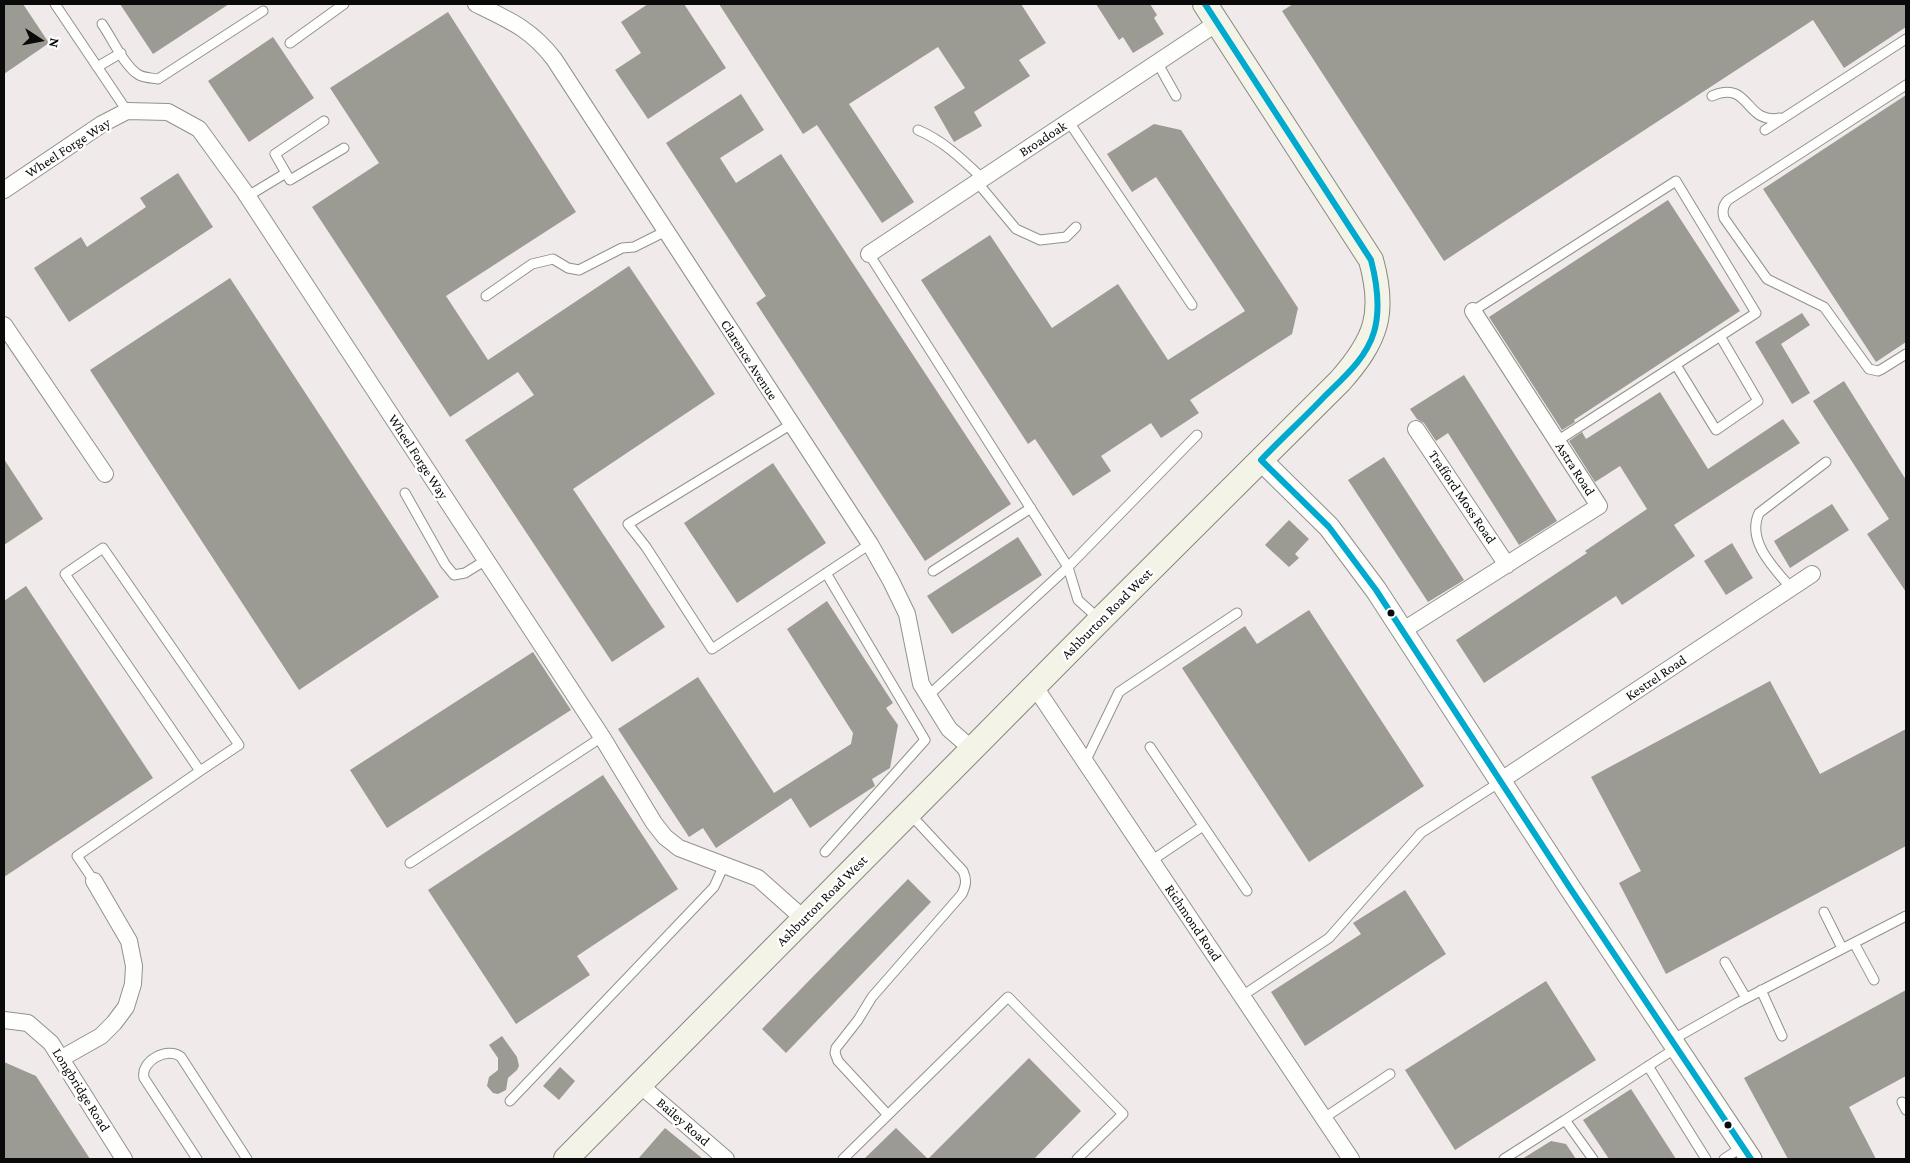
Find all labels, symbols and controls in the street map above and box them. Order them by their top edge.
north arrow [15,15,65,65]
text: N [46,37,63,49]
street label: Wheel Forge Way [22,114,114,182]
street label: Broadoak [1016,117,1070,161]
street label: Clarence Avenue [717,317,781,403]
street label: Wheel Forge Way [384,411,452,503]
street label: Astra Road [1552,439,1598,499]
street label: Trafford Moss Road [1425,447,1499,547]
street label: Ashburton Road West [1058,565,1156,663]
unlabelled marker [1386,608,1396,618]
street label: Kestrel Road [1622,652,1690,704]
street label: Ashburton Road West [773,852,871,950]
street label: Richmond Road [1161,882,1225,964]
street label: Longbridge Road [49,1045,113,1135]
street label: Bailey Road [653,1094,713,1150]
unlabelled marker [1723,1120,1733,1130]

